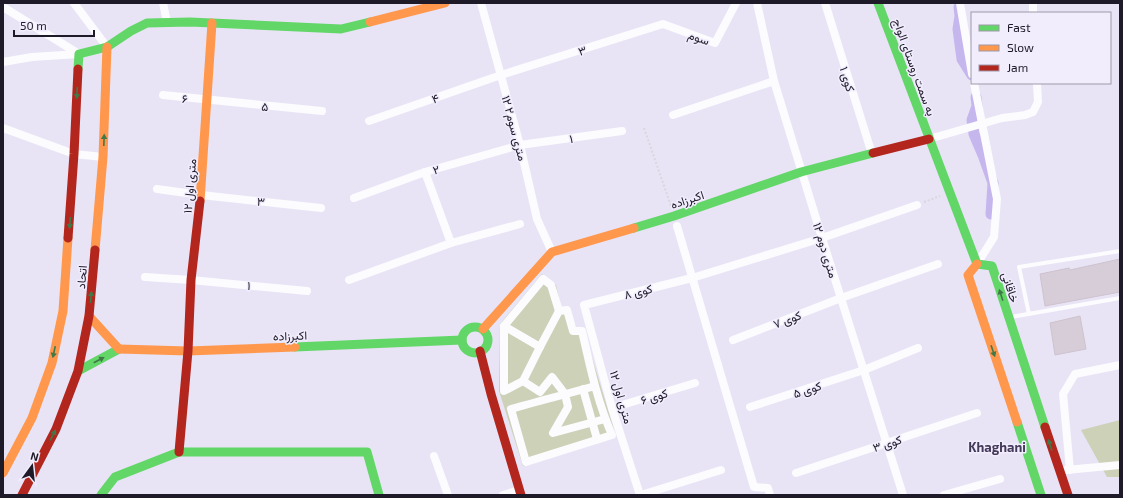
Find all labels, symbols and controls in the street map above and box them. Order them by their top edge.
scale bar [14,12,94,38]
legend [971,12,1111,84]
street label: به سمت روستای الواج [888,16,939,119]
text: 50 m [20,18,47,32]
text: Fast [1007,20,1031,34]
street label: سوم [686,27,712,49]
text: Slow [1007,40,1034,54]
street label: ۳ [576,42,588,58]
text: Jam [1007,60,1028,74]
street label: کوی ۱ [836,65,858,94]
one-way arrow [74,87,81,99]
street label: ۴ [429,90,441,106]
street label: ۶ [181,91,189,105]
street label: ۱۲ متری سوم۲ [498,94,530,163]
street label: ۵ [261,99,269,113]
street label: ۱ [568,131,574,145]
one-way arrow [100,134,107,146]
street label: ۱۲ متری اول [180,158,200,214]
street label: ۲ [431,161,441,177]
street label: اکبرزاده [669,187,706,213]
street label: ۳ [256,194,266,208]
one-way arrow [66,217,73,229]
street label: ۱۲ متری دوم [809,221,841,280]
street label: اتحاد [73,265,89,289]
street label: خاقانی [998,270,1022,305]
street label: ۱ [247,278,251,292]
street label: کوی ۸ [622,281,654,303]
one-way arrow [998,288,1004,300]
one-way arrow [88,291,94,303]
street label: کوی ۷ [771,307,804,333]
street label: اکبرزاده [273,327,307,345]
one-way arrow [51,346,57,358]
one-way arrow [990,346,996,358]
one-way arrow [93,356,104,363]
street label: ۱۲ متری اول [606,369,636,426]
street label: کوی ۵ [791,378,824,402]
street label: کوی ۶ [639,385,670,409]
one-way arrow [49,429,56,441]
street label: کوی ۳ [871,432,904,456]
district label: Khaghani [968,439,1026,455]
one-way arrow [1047,439,1053,451]
north arrow [12,446,52,486]
text: N [29,449,40,463]

